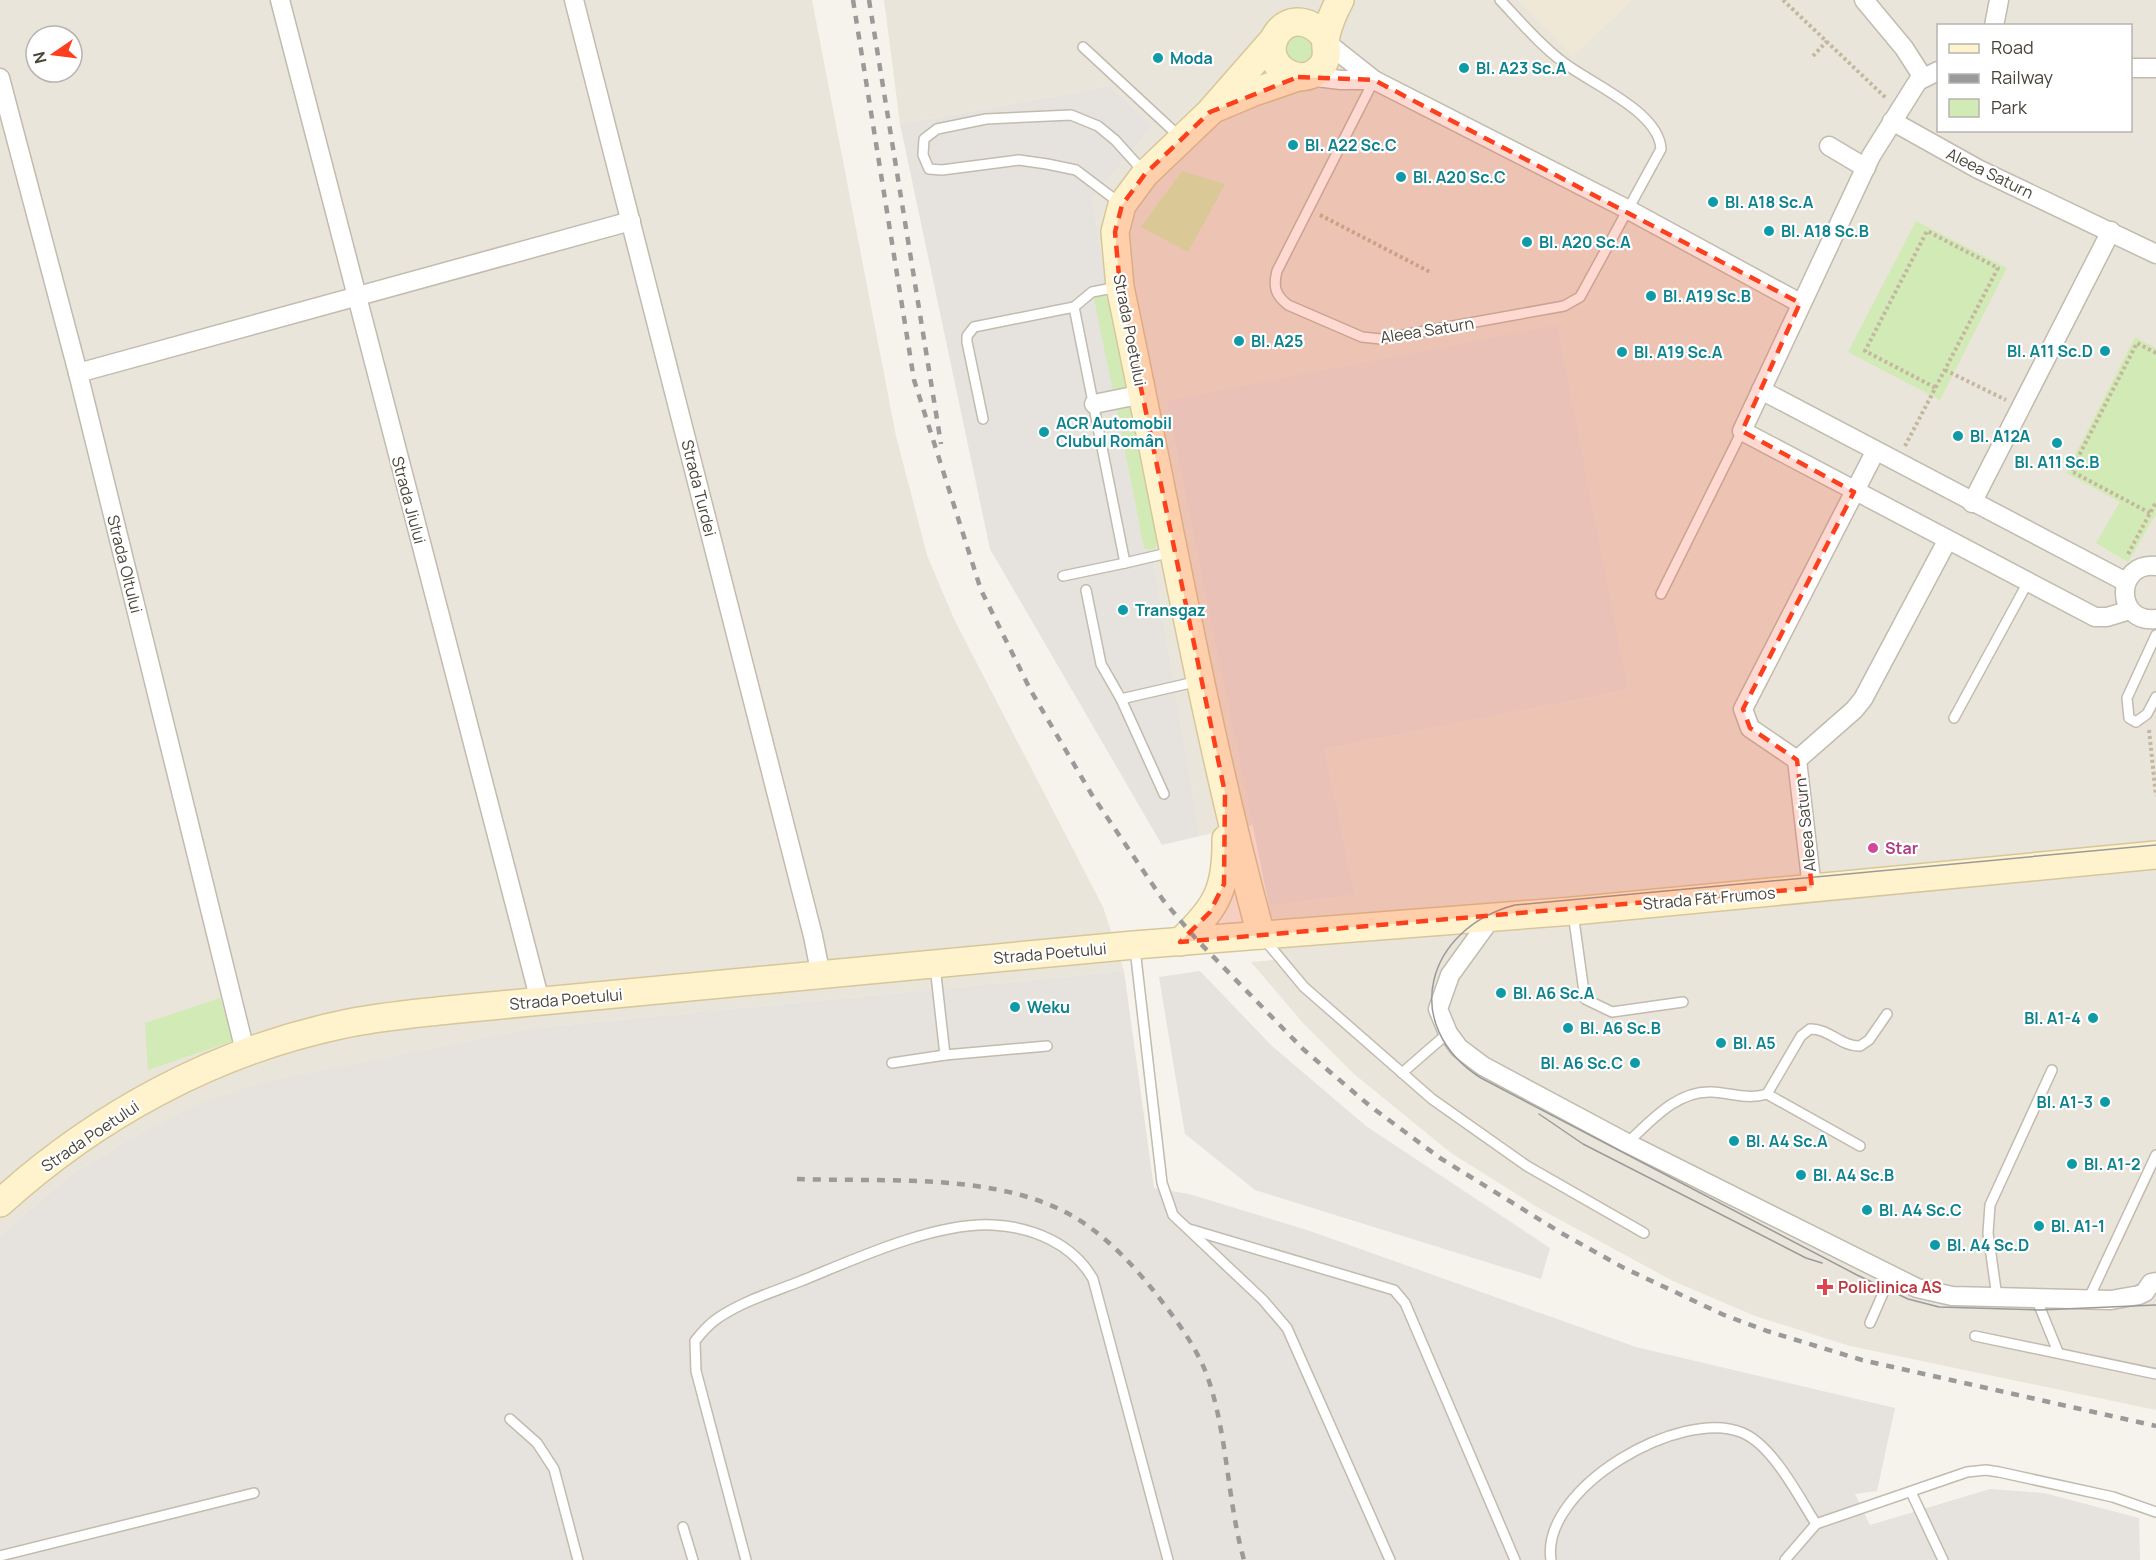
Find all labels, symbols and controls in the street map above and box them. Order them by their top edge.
north arrow [24,24,84,84]
legend [1937,24,2132,132]
text: Road [1991,35,2034,59]
place label: Moda [1170,47,1213,69]
text: N [27,49,52,66]
marker: Moda [1151,51,1165,65]
place label: Bl. A23 Sc.A [1476,57,1567,79]
marker: Bl. A23 Sc.A [1457,61,1471,75]
text: Railway [1991,65,2053,89]
text: Park [1991,95,2028,119]
place label: Bl. A22 Sc.C [1305,134,1397,156]
marker: Bl. A22 Sc.C [1286,138,1300,152]
street label: Aleea Saturn [1943,142,2037,204]
place label: Bl. A20 Sc.C [1413,166,1506,188]
marker: Bl. A20 Sc.C [1394,170,1408,184]
place label: Bl. A18 Sc.A [1725,191,1814,213]
marker: Bl. A18 Sc.A [1706,195,1720,209]
place label: Bl. A18 Sc.B [1781,220,1869,242]
marker: Bl. A18 Sc.B [1762,224,1776,238]
place label: Bl. A20 Sc.A [1539,231,1631,253]
marker: Bl. A20 Sc.A [1520,235,1534,249]
street label: Strada Poetului [1108,272,1152,388]
place label: Bl. A19 Sc.B [1663,285,1751,307]
marker: Bl. A19 Sc.B [1644,289,1658,303]
street label: Aleea Saturn [1379,312,1475,348]
place label: Bl. A25 [1251,330,1303,352]
marker: Bl. A25 [1232,334,1246,348]
place label: Bl. A11 Sc.D [2007,340,2093,362]
place label: Bl. A19 Sc.A [1634,341,1723,363]
marker: Bl. A11 Sc.D [2098,344,2112,358]
marker: Bl. A19 Sc.A [1615,345,1629,359]
place label: ACR Automobil Clubul Român [1056,412,1172,452]
marker: ACR Automobil Clubul Român [1037,425,1051,439]
place label: Bl. A12A [1970,425,2031,447]
marker: Bl. A12A [1951,429,1965,443]
marker: Bl. A11 Sc.B [2050,436,2064,450]
street label: Strada Turdei [676,437,722,539]
place label: Bl. A11 Sc.B [2015,451,2099,473]
street label: Strada Jiului [387,454,431,546]
street label: Strada Oltului [102,513,148,615]
place label: Transgaz [1135,599,1206,621]
marker: Transgaz [1116,603,1130,617]
street label: Aleea Saturn [1789,777,1821,873]
place label: Star [1885,837,1918,859]
marker: Star [1866,841,1880,855]
street label: Strada Făt Frumos [1642,881,1776,915]
street label: Strada Poetului [993,937,1107,969]
place label: Bl. A6 Sc.A [1513,982,1595,1004]
street label: Strada Poetului [509,983,623,1015]
marker: Bl. A6 Sc.A [1494,986,1508,1000]
place label: Weku [1027,996,1070,1018]
marker: Weku [1008,1000,1022,1014]
place label: Bl. A1-4 [2024,1007,2081,1029]
marker: Bl. A1-4 [2086,1011,2100,1025]
place label: Bl. A6 Sc.B [1580,1017,1661,1039]
marker: Bl. A6 Sc.B [1561,1021,1575,1035]
place label: Bl. A5 [1733,1032,1776,1054]
marker: Bl. A5 [1714,1036,1728,1050]
place label: Bl. A6 Sc.C [1540,1052,1623,1074]
marker: Bl. A6 Sc.C [1628,1056,1642,1070]
place label: Bl. A1-3 [2037,1091,2093,1113]
street label: Strada Poetului [37,1095,143,1177]
marker: Bl. A1-3 [2098,1095,2112,1109]
place label: Bl. A4 Sc.A [1746,1130,1828,1152]
marker: Bl. A4 Sc.A [1727,1134,1741,1148]
place label: Bl. A1-2 [2084,1153,2141,1175]
marker: Bl. A1-2 [2065,1157,2079,1171]
place label: Bl. A4 Sc.B [1813,1164,1894,1186]
marker: Bl. A4 Sc.B [1794,1168,1808,1182]
place label: Bl. A4 Sc.C [1879,1199,1962,1221]
marker: Bl. A4 Sc.C [1860,1203,1874,1217]
place label: Bl. A1-1 [2051,1215,2105,1237]
marker: Bl. A1-1 [2032,1219,2046,1233]
place label: Bl. A4 Sc.D [1947,1234,2029,1256]
marker: Bl. A4 Sc.D [1928,1238,1942,1252]
place label: Policlinica AS [1838,1276,1942,1298]
marker: Policlinica AS [1816,1278,1834,1296]

